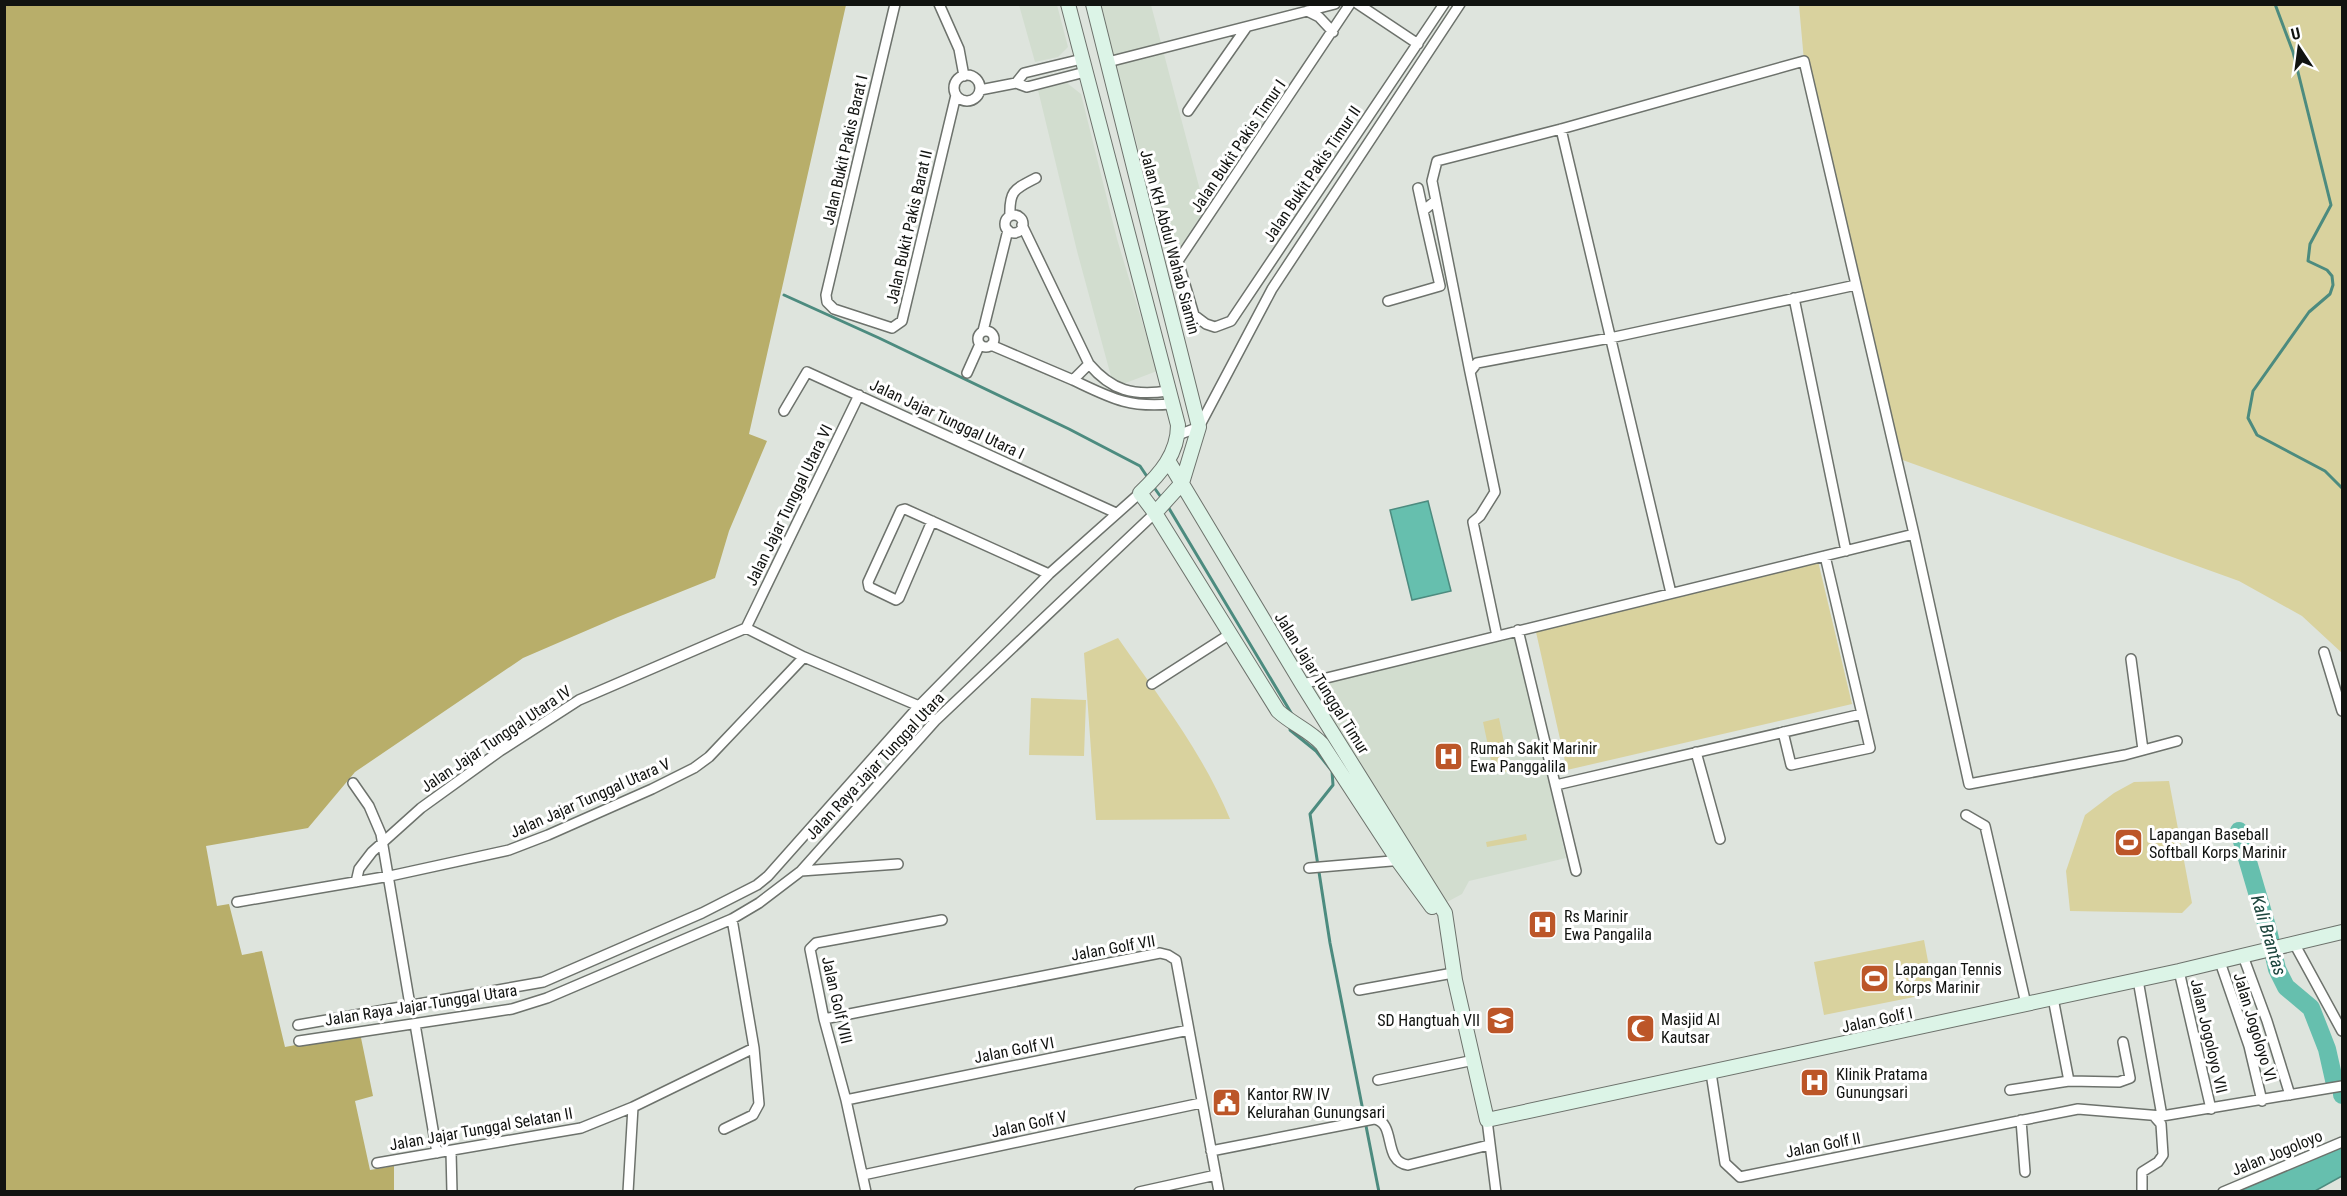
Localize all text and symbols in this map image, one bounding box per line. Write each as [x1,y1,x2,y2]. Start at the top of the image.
north arrow [2269,18,2329,78]
text: U [2289,24,2302,44]
street label: Jalan Bukit Pakis Barat I [819,73,871,227]
street label: Jalan Bukit Pakis Timur I [1186,76,1290,216]
street label: Jalan Bukit Pakis Timur II [1259,102,1365,246]
street label: Jalan Bukit Pakis Barat II [882,148,936,306]
street label: Jalan KH Abdul Wahab Siamin [1136,148,1204,336]
street label: Jalan Jajar Tunggal Utara I [867,375,1027,463]
street label: Jalan Jajar Tunggal Utara VI [742,421,836,589]
street label: Jalan Jajar Tunggal Timur [1271,609,1373,757]
street label: Jalan Jajar Tunggal Utara IV [417,682,575,796]
street label: Jalan Raya Jajar Tunggal Utara [802,688,948,844]
place label: Rumah Sakit Marinir Ewa Panggalila [1470,739,1597,776]
hospital icon: Rumah Sakit Marinir Ewa Panggalila [1433,741,1465,773]
street label: Jalan Jajar Tunggal Utara V [507,754,673,842]
place label: Lapangan Baseball Softball Korps Marinir [2149,825,2287,862]
sports icon: Lapangan Baseball Softball Korps Marinir [2112,827,2144,859]
water label: Kali Brantas [2247,892,2291,978]
place label: Rs Marinir Ewa Pangalila [1564,907,1652,944]
hospital icon: Rs Marinir Ewa Pangalila [1527,909,1559,941]
street label: Jalan Golf VII [1069,931,1157,965]
street label: Jalan Golf VIII [818,954,856,1046]
place label: Lapangan Tennis Korps Marinir [1895,960,2002,997]
sports icon: Lapangan Tennis Korps Marinir [1858,962,1890,994]
street label: Jalan Jogoloyo VI [2229,970,2281,1084]
street label: Jalan Jogoloyo VII [2187,977,2231,1095]
street label: Jalan Raya Jajar Tunggal Utara [323,980,519,1030]
street label: Jalan Golf I [1840,1003,1914,1037]
school or university icon: SD Hangtuah VII [1485,1004,1517,1036]
place label: Masjid Al Kautsar [1661,1010,1720,1047]
place label: SD Hangtuah VII [1377,1011,1480,1030]
mosque icon: Masjid Al Kautsar [1624,1012,1656,1044]
street label: Jalan Golf VI [972,1033,1056,1067]
place label: Klinik Pratama Gunungsari [1836,1065,1928,1102]
hospital icon: Klinik Pratama Gunungsari [1799,1067,1831,1099]
place label: Kantor RW IV Kelurahan Gunungsari [1247,1085,1385,1122]
public building icon: Kantor RW IV Kelurahan Gunungsari [1210,1087,1242,1119]
street label: Jalan Jajar Tunggal Selatan II [388,1104,574,1154]
street label: Jalan Golf V [989,1107,1069,1141]
street label: Jalan Jogoloyo [2229,1126,2325,1180]
street label: Jalan Golf II [1784,1128,1862,1162]

